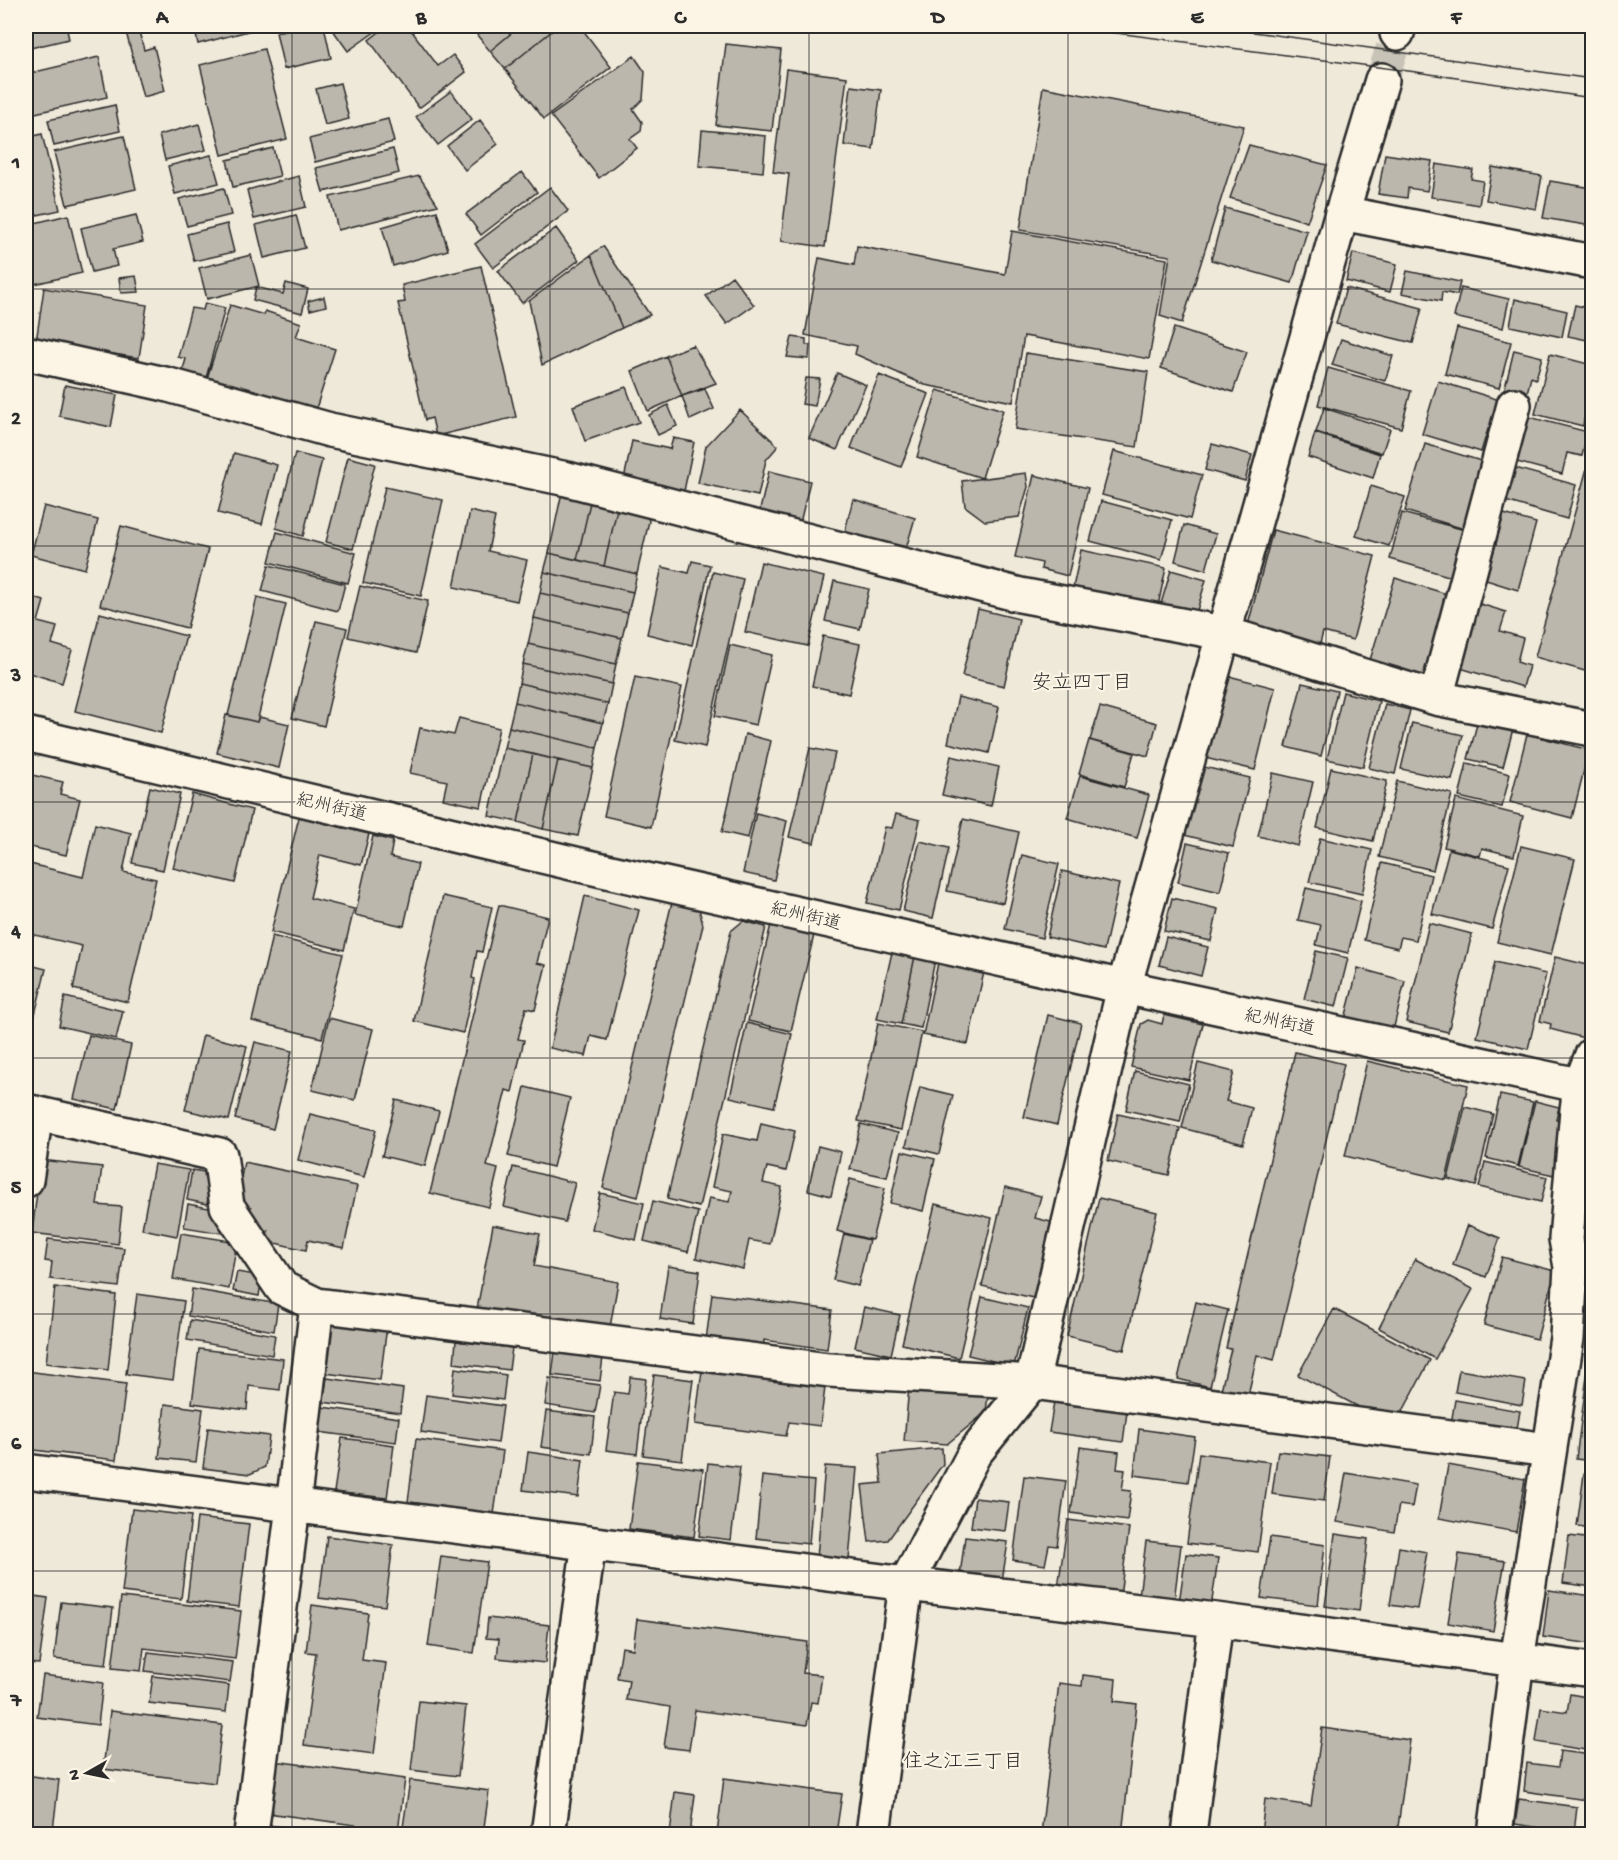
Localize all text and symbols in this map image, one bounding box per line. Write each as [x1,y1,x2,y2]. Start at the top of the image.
text: A [155,8,170,31]
text: B [415,8,427,31]
text: C [674,8,688,31]
text: D [929,8,945,31]
text: E [1191,8,1205,31]
text: F [1450,8,1463,31]
text: 1 [11,153,20,176]
text: 2 [11,409,21,432]
text: 3 [10,666,21,689]
district label: 安立四丁目 [1032,672,1132,696]
street label: 紀州街道 [294,789,369,827]
street label: 紀州街道 [768,898,843,936]
text: 4 [10,922,21,945]
street label: 紀州街道 [1242,1005,1317,1041]
text: 5 [11,1178,22,1201]
text: 6 [11,1434,22,1457]
text: 7 [10,1691,23,1714]
north arrow [57,1743,117,1803]
district label: 住之江三丁目 [903,1750,1023,1775]
text: N [65,1768,86,1781]

